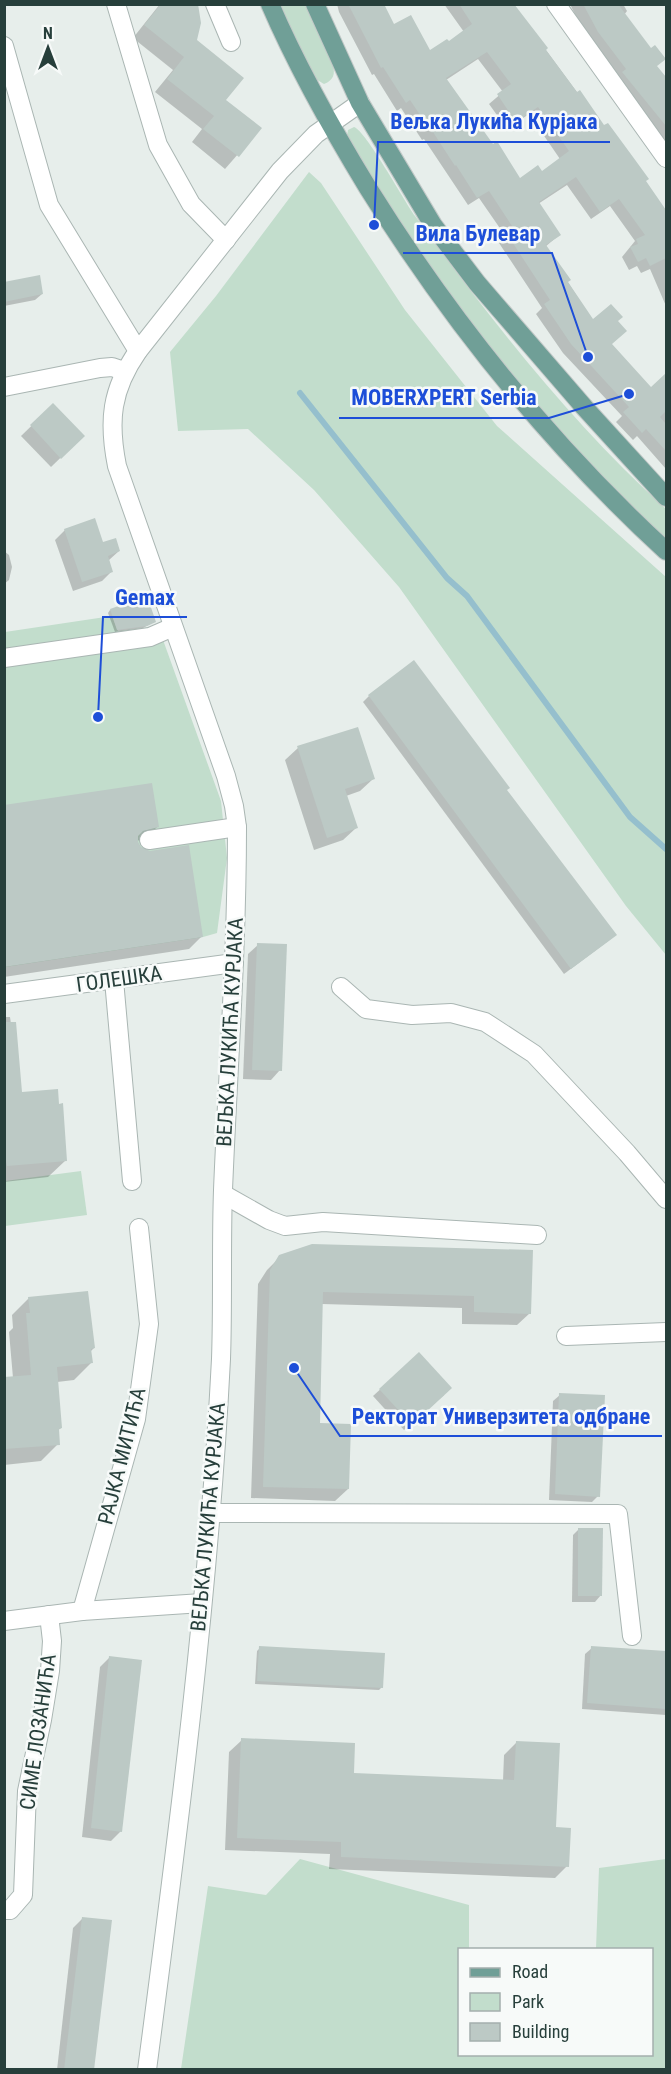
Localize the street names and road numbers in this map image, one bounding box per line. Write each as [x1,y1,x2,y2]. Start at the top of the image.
street label: ВЕЉКА ЛУКИЋА КУРЈАКА [212,917,248,1147]
street label: ГОЛЕШКА [75,961,163,997]
street label: РАЈКА МИТИЋА [93,1385,151,1527]
street label: ВЕЉКА ЛУКИЋА КУРЈАКА [186,1402,230,1632]
street label: СИМЕ ЛОЗАНИЋА [15,1652,61,1812]

